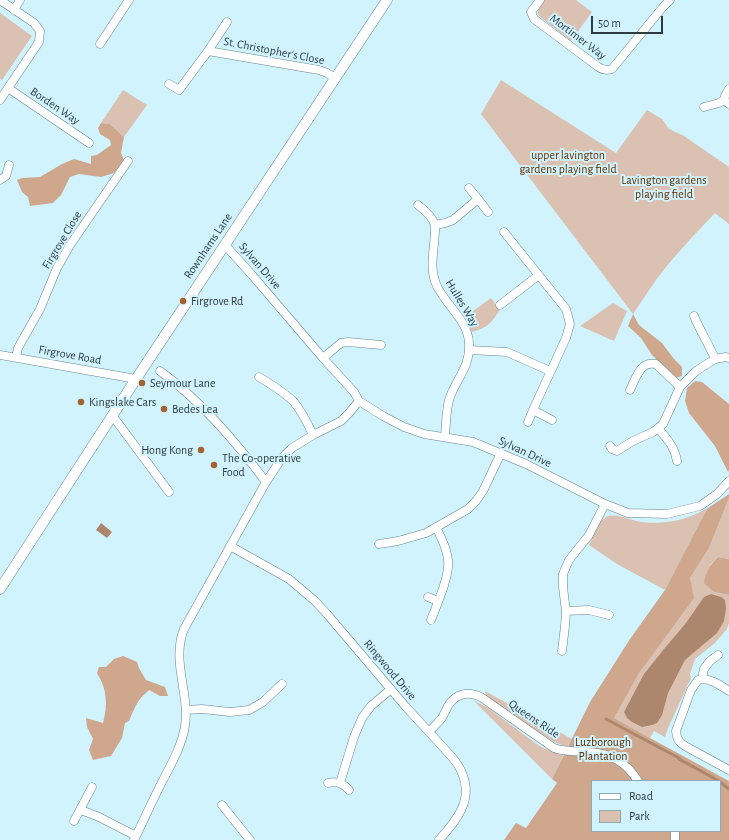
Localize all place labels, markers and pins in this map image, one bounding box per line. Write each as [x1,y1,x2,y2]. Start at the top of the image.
place label: Firgrove Rd [191,294,243,308]
marker: Firgrove Rd [178,296,188,306]
place label: Seymour Lane [150,376,216,390]
marker: Seymour Lane [137,378,147,388]
place label: Kingslake Cars [89,395,156,409]
marker: Kingslake Cars [76,397,86,407]
place label: Bedes Lea [172,402,218,416]
marker: Bedes Lea [159,404,169,414]
place label: Hong Kong [141,443,193,457]
marker: Hong Kong [196,445,206,455]
place label: The Co-operative Food [222,451,301,479]
marker: The Co-operative Food [209,460,219,470]

